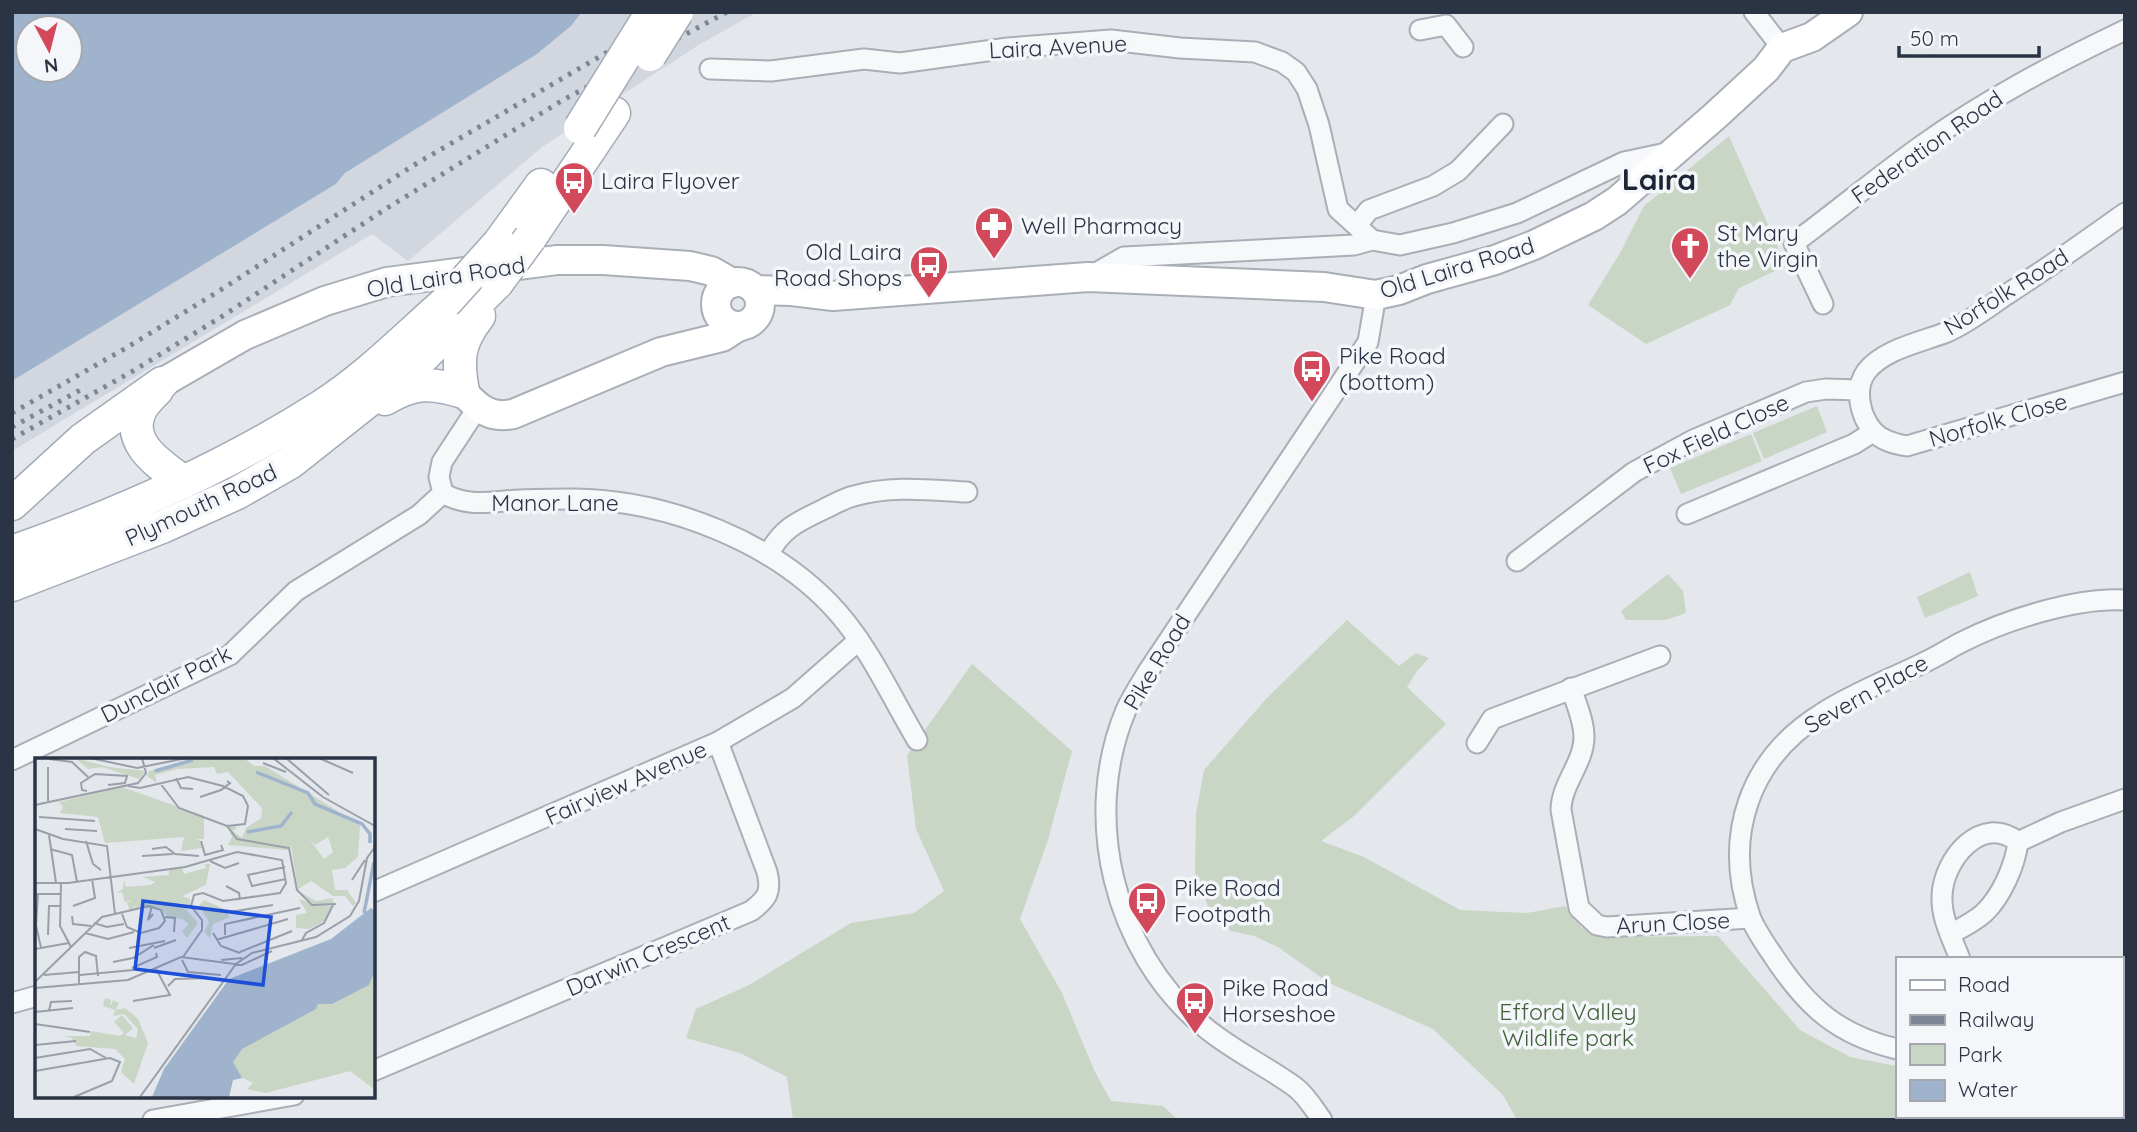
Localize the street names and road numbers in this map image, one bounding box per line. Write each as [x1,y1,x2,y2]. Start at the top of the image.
street label: Laira Avenue [988,28,1128,65]
street label: Federation Road [1845,84,2008,210]
street label: Old Laira Road [1376,230,1538,305]
street label: Norfolk Road [1938,242,2074,341]
street label: Old Laira Road [365,250,527,303]
street label: Norfolk Close [1925,386,2070,453]
street label: Fox Field Close [1638,387,1793,480]
street label: Plymouth Road [120,457,281,552]
street label: Manor Lane [491,488,619,517]
street label: Pike Road [1117,609,1196,715]
street label: Dunclair Park [96,638,236,729]
street label: Severn Place [1799,648,1933,739]
street label: Fairview Avenue [541,734,711,831]
street label: Arun Close [1615,905,1731,940]
street label: Darwin Crescent [561,907,734,1002]

